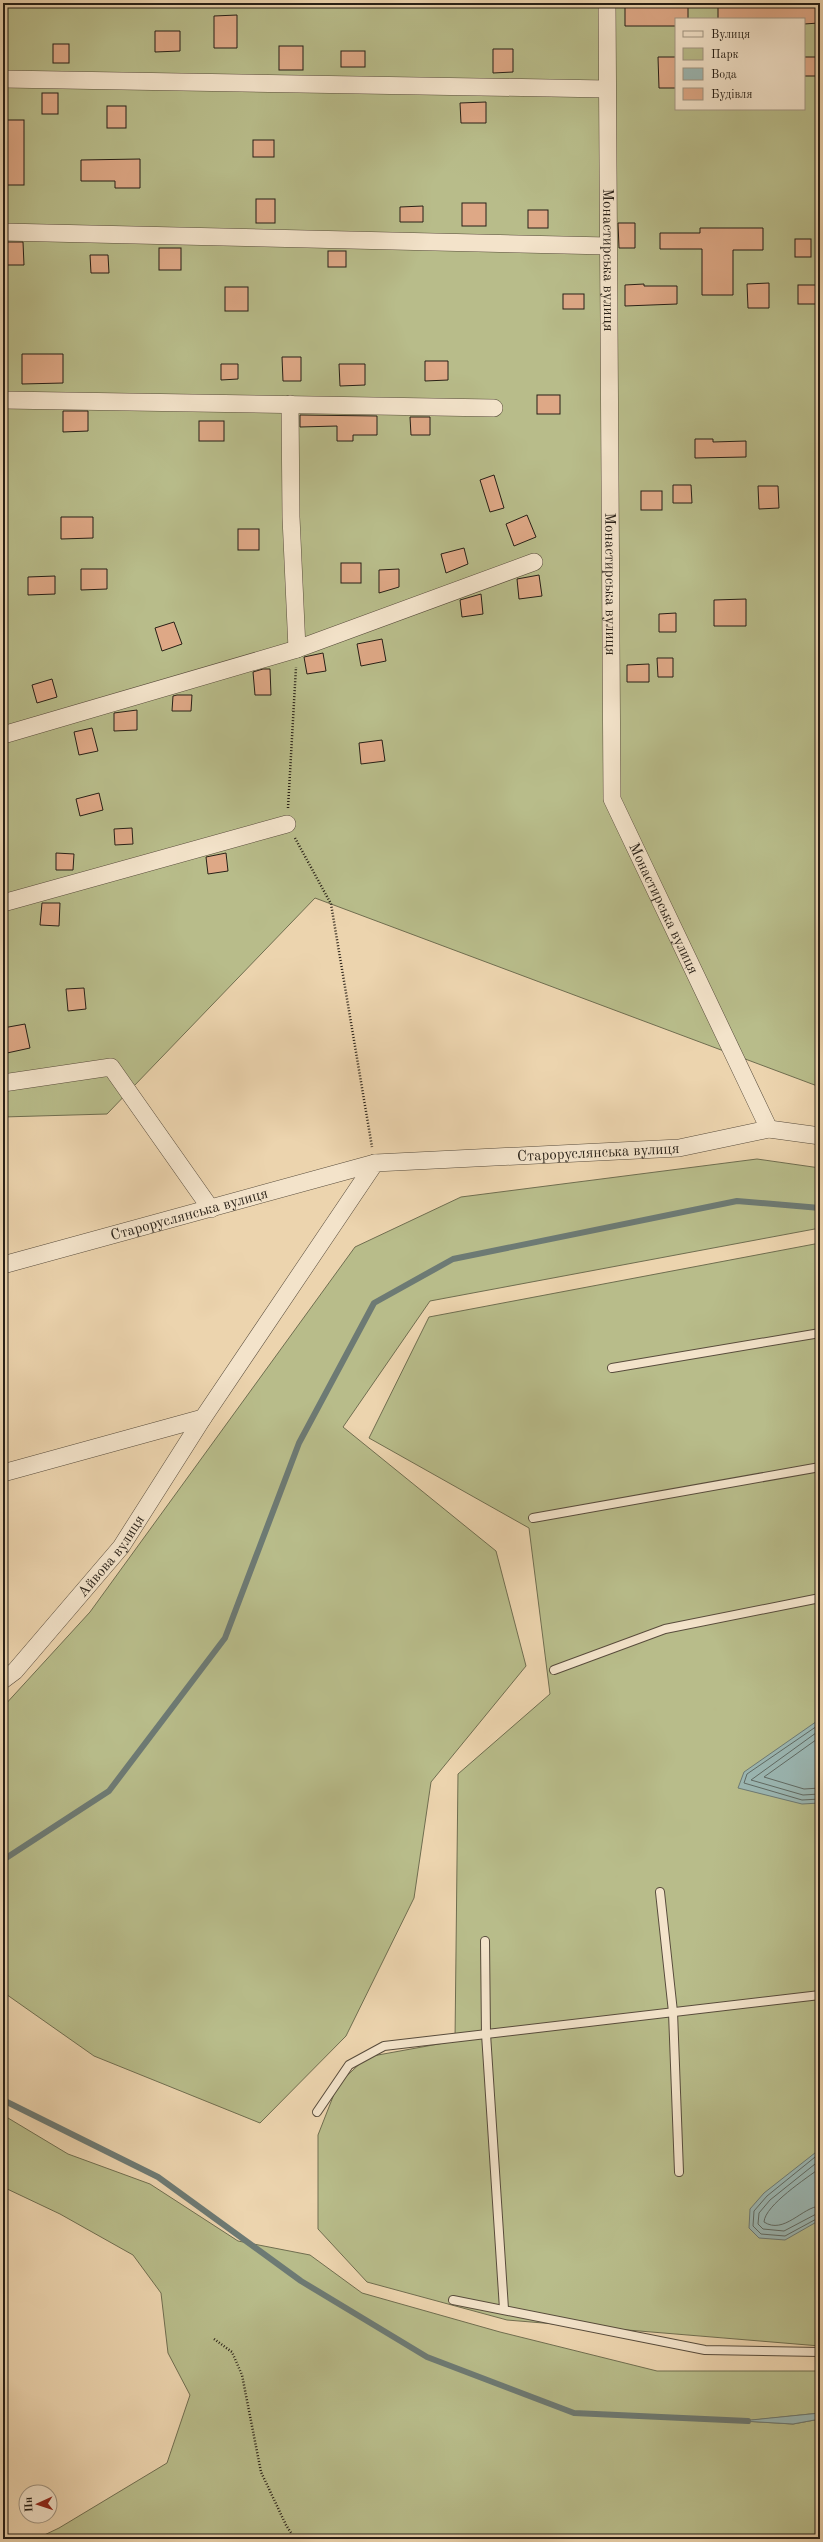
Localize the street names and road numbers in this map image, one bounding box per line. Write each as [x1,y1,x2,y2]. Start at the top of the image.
street label: Монастирська вулиця [599,188,615,332]
street label: Монастирська вулиця [601,512,617,656]
street label: Монастирська вулиця [625,841,700,977]
street label: Староруслянська вулиця [517,1142,680,1165]
street label: Староруслянська вулиця [109,1187,270,1244]
street label: Айвова вулиця [76,1513,148,1600]

